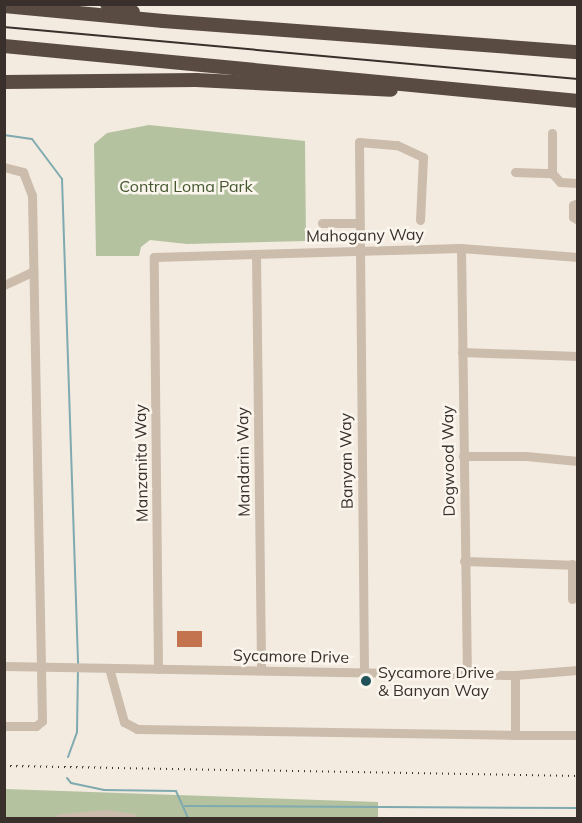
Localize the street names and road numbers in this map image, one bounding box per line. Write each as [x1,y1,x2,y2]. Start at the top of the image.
street label: Mahogany Way [306,224,424,246]
street label: Manzanita Way [130,404,152,522]
street label: Dogwood Way [437,405,459,517]
street label: Mandarin Way [232,407,254,517]
street label: Banyan Way [336,413,356,509]
street label: Sycamore Drive [233,645,349,667]

